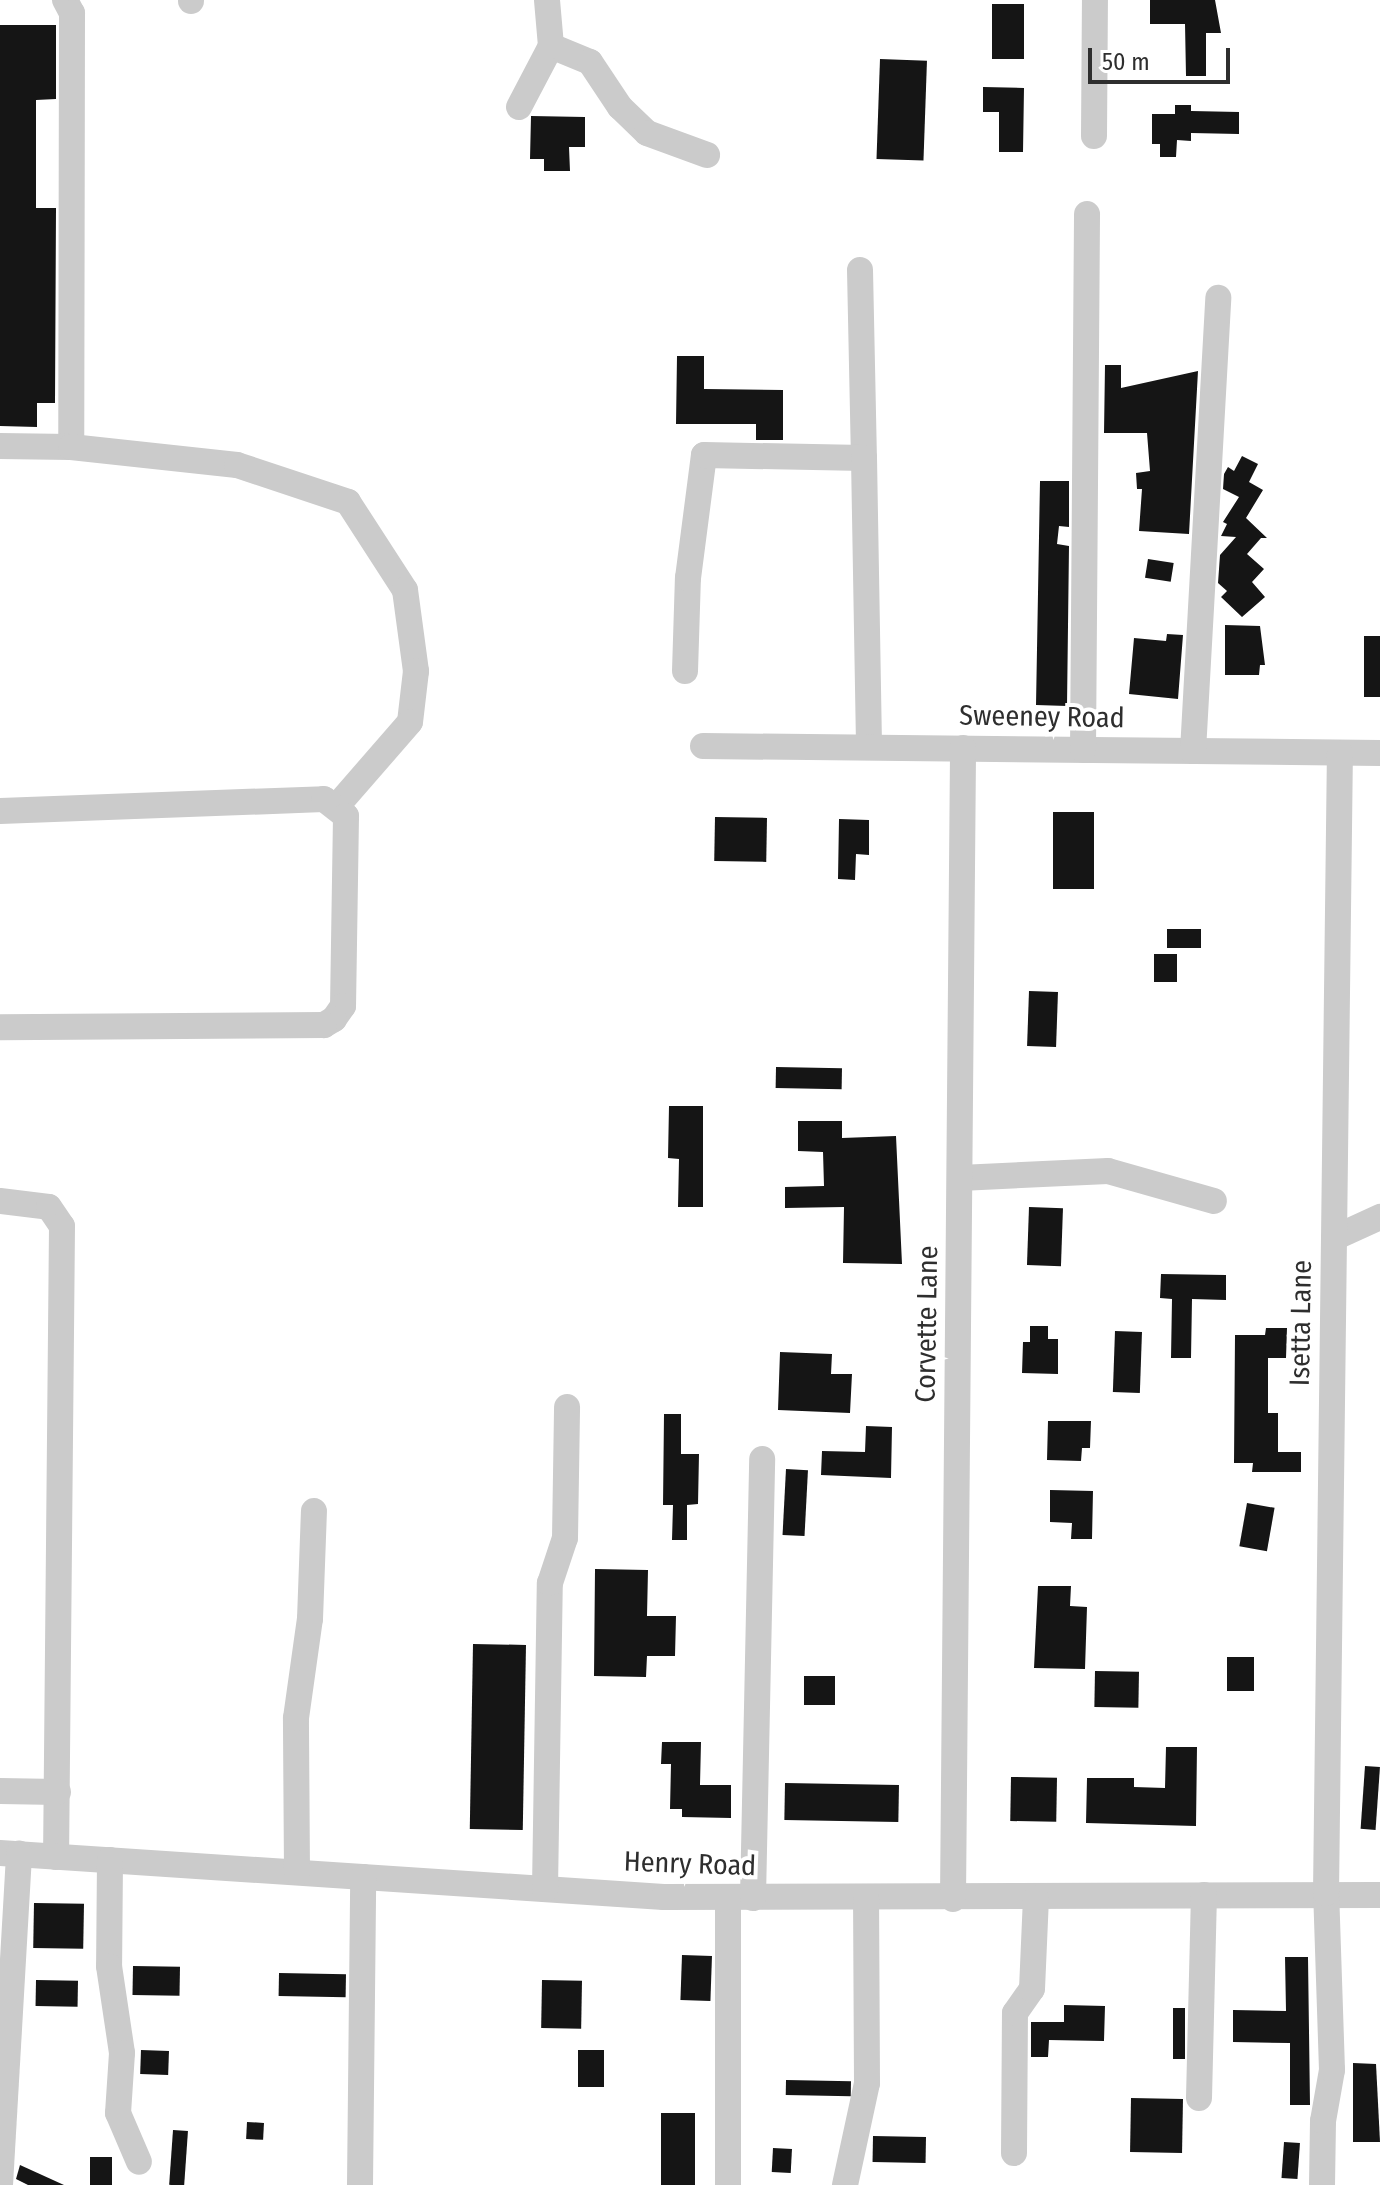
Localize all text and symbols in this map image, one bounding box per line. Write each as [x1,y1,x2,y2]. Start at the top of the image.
scale bar [1092,32,1234,82]
text: 50 m [1102,48,1150,76]
street label: Sweeney Road [959,699,1125,735]
street label: Corvette Lane [909,1245,945,1403]
street label: Isetta Lane [1283,1260,1319,1386]
street label: Henry Road [623,1845,757,1883]

